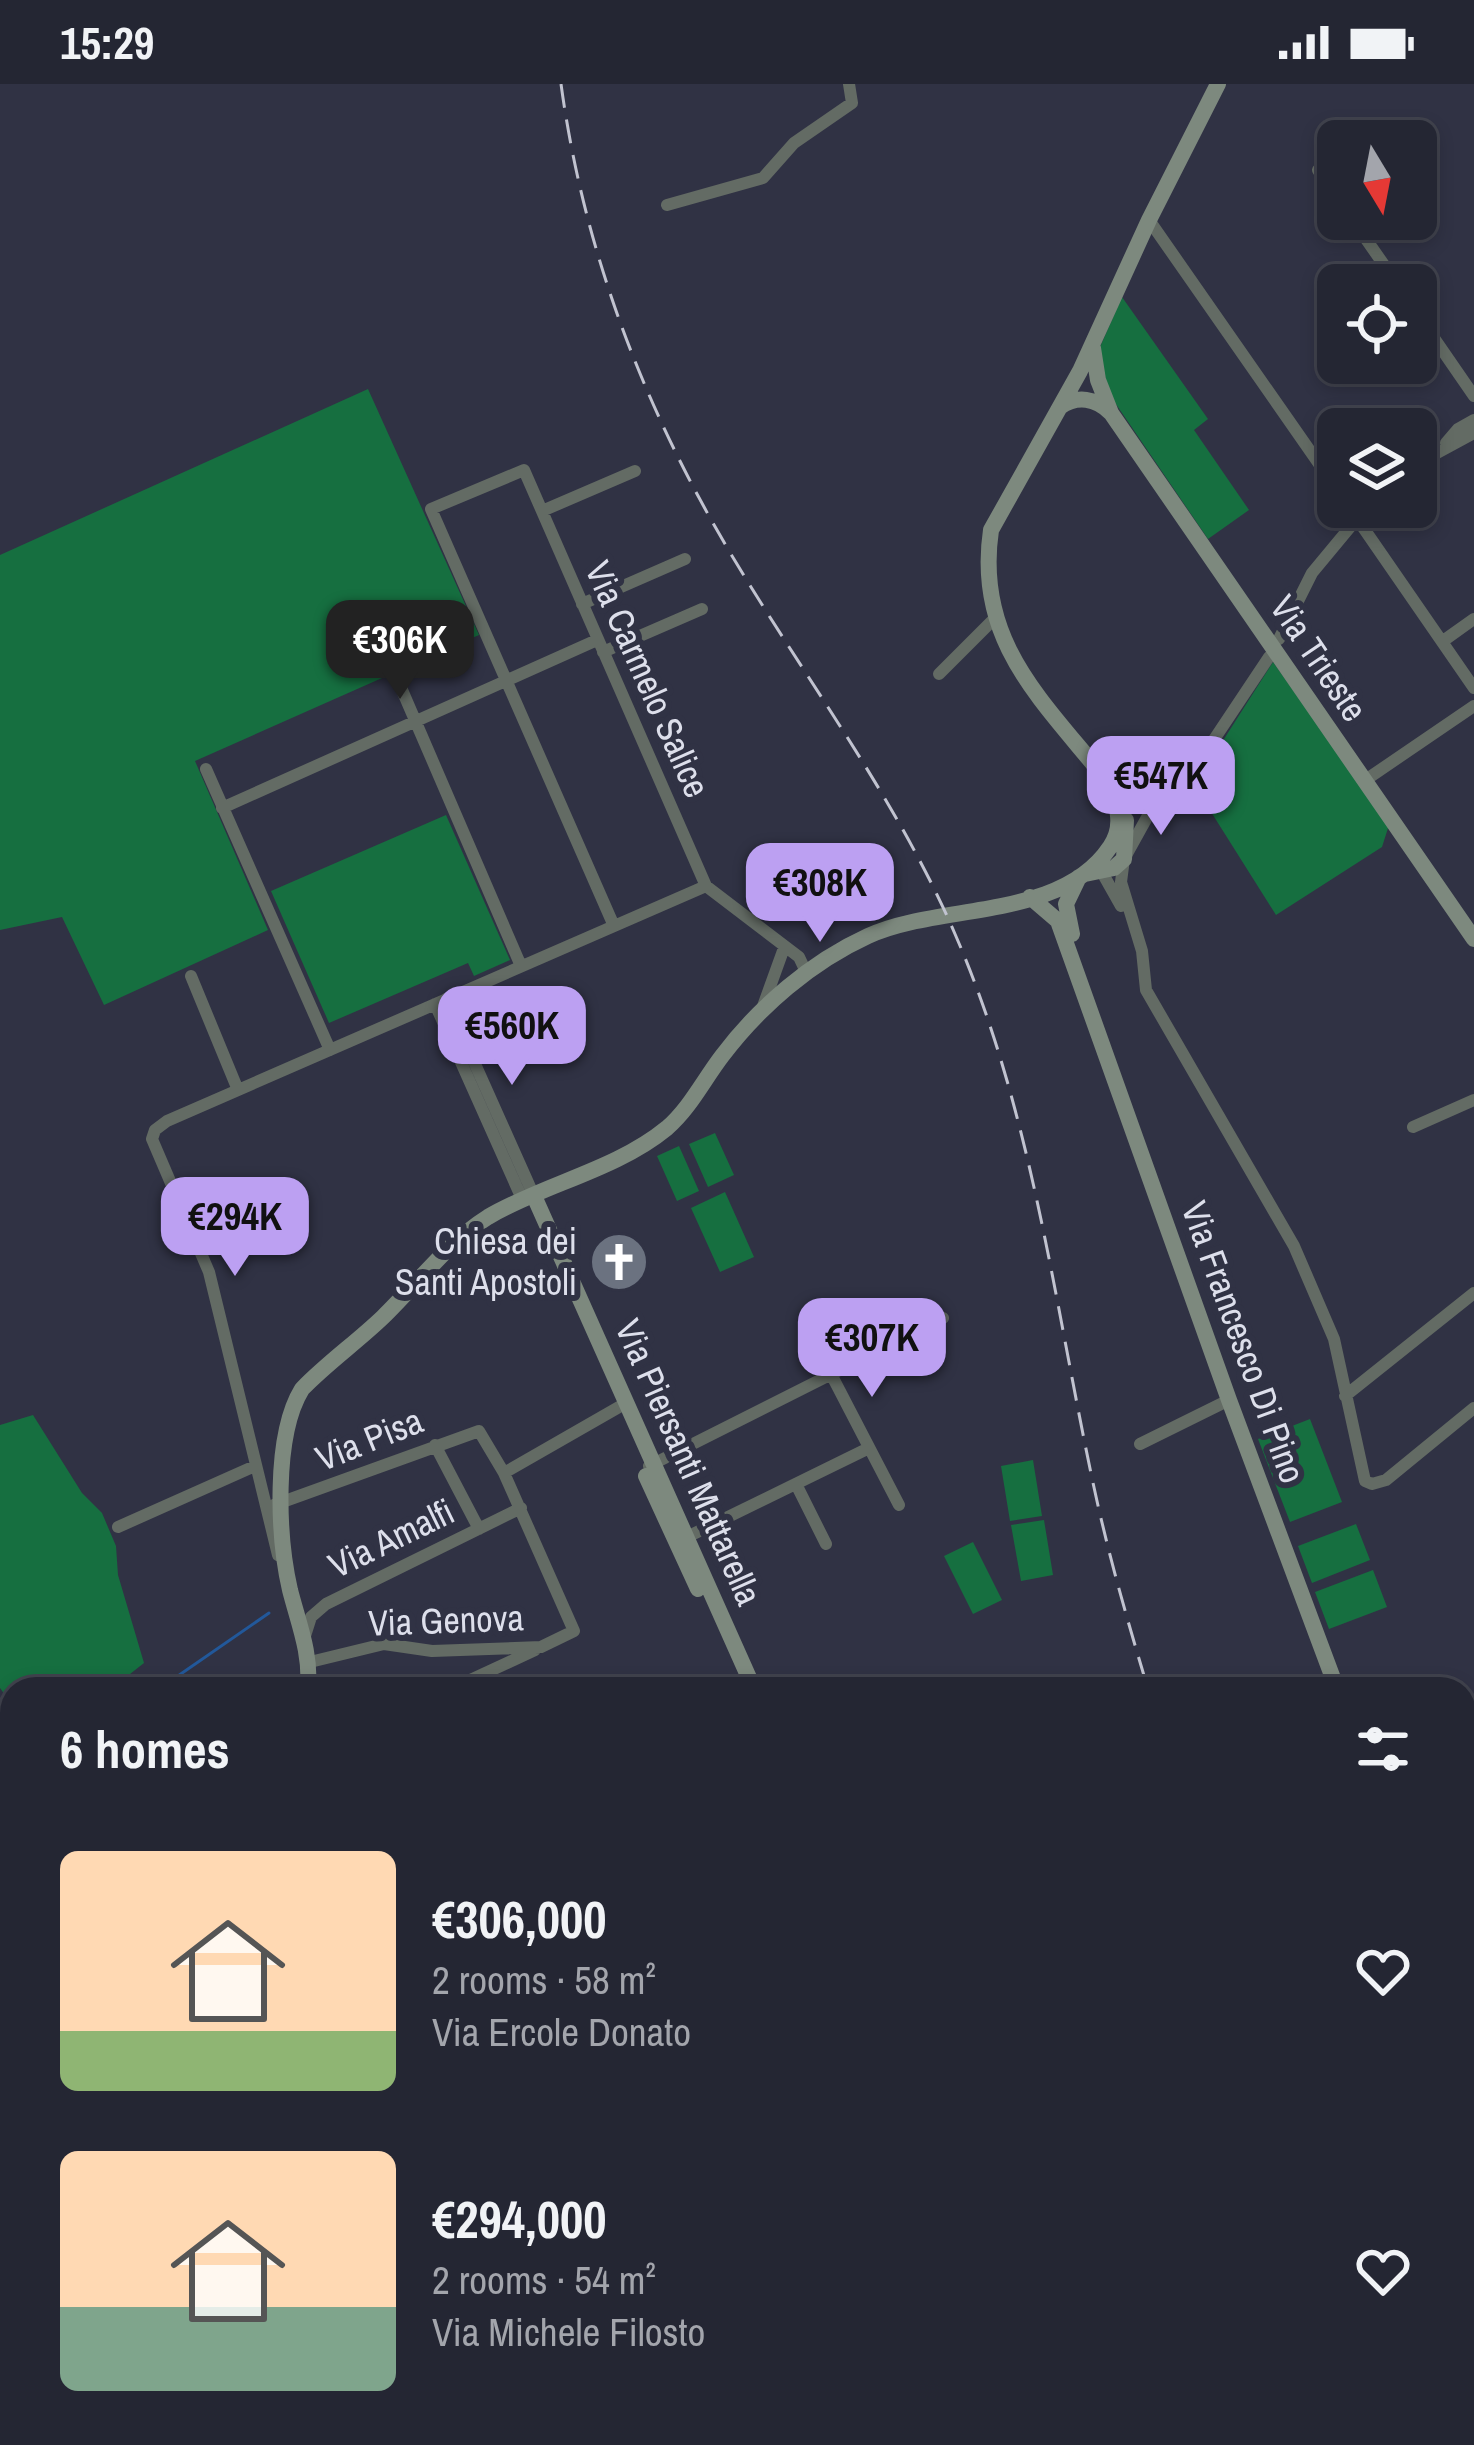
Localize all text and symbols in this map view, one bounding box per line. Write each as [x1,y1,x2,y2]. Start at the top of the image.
text: 15:29 [60,12,154,73]
north arrow [1317,120,1437,240]
map controls [1317,120,1437,528]
button: locate [1317,264,1437,384]
button: layers [1317,408,1437,528]
street label: Via Carmelo Salice [574,553,722,805]
street label: Via Trieste [1259,586,1379,730]
pin: €306K [316,600,484,702]
text: €306K [353,613,447,665]
pin: €547K [1077,736,1245,838]
text: €547K [1114,749,1208,801]
pin: €308K [736,843,904,945]
text: €308K [773,856,867,908]
pin: €560K [428,986,596,1088]
text: €560K [465,999,559,1051]
pin: €294K [151,1177,319,1279]
text: €294K [188,1190,282,1242]
street label: Via Francesco Di Pino [1171,1194,1317,1490]
place label: Chiesa dei Santi Apostoli [395,1217,577,1306]
church icon: Chiesa dei Santi Apostoli [588,1231,650,1293]
pin: €307K [788,1298,956,1400]
text: €307K [825,1311,919,1363]
street label: Via Piersanti Mattarella [604,1312,774,1612]
street label: Via Pisa [309,1396,429,1482]
street label: Via Amalfi [320,1487,462,1589]
street label: Via Genova [367,1593,525,1647]
text: 6 homes [60,1715,230,1784]
icon: filters [1350,1716,1416,1782]
text: €306,000 [432,1885,606,1954]
icon: home [156,1899,300,2043]
icon: heart [1350,1938,1416,2004]
text: 2 rooms · 58 m² [432,1954,656,2006]
text: Via Ercole Donato [432,2006,691,2058]
text: €294,000 [432,2185,606,2254]
icon: home [156,2199,300,2343]
icon: heart [1350,2238,1416,2304]
text: 2 rooms · 54 m² [432,2254,656,2306]
text: Via Michele Filosto [432,2306,705,2358]

